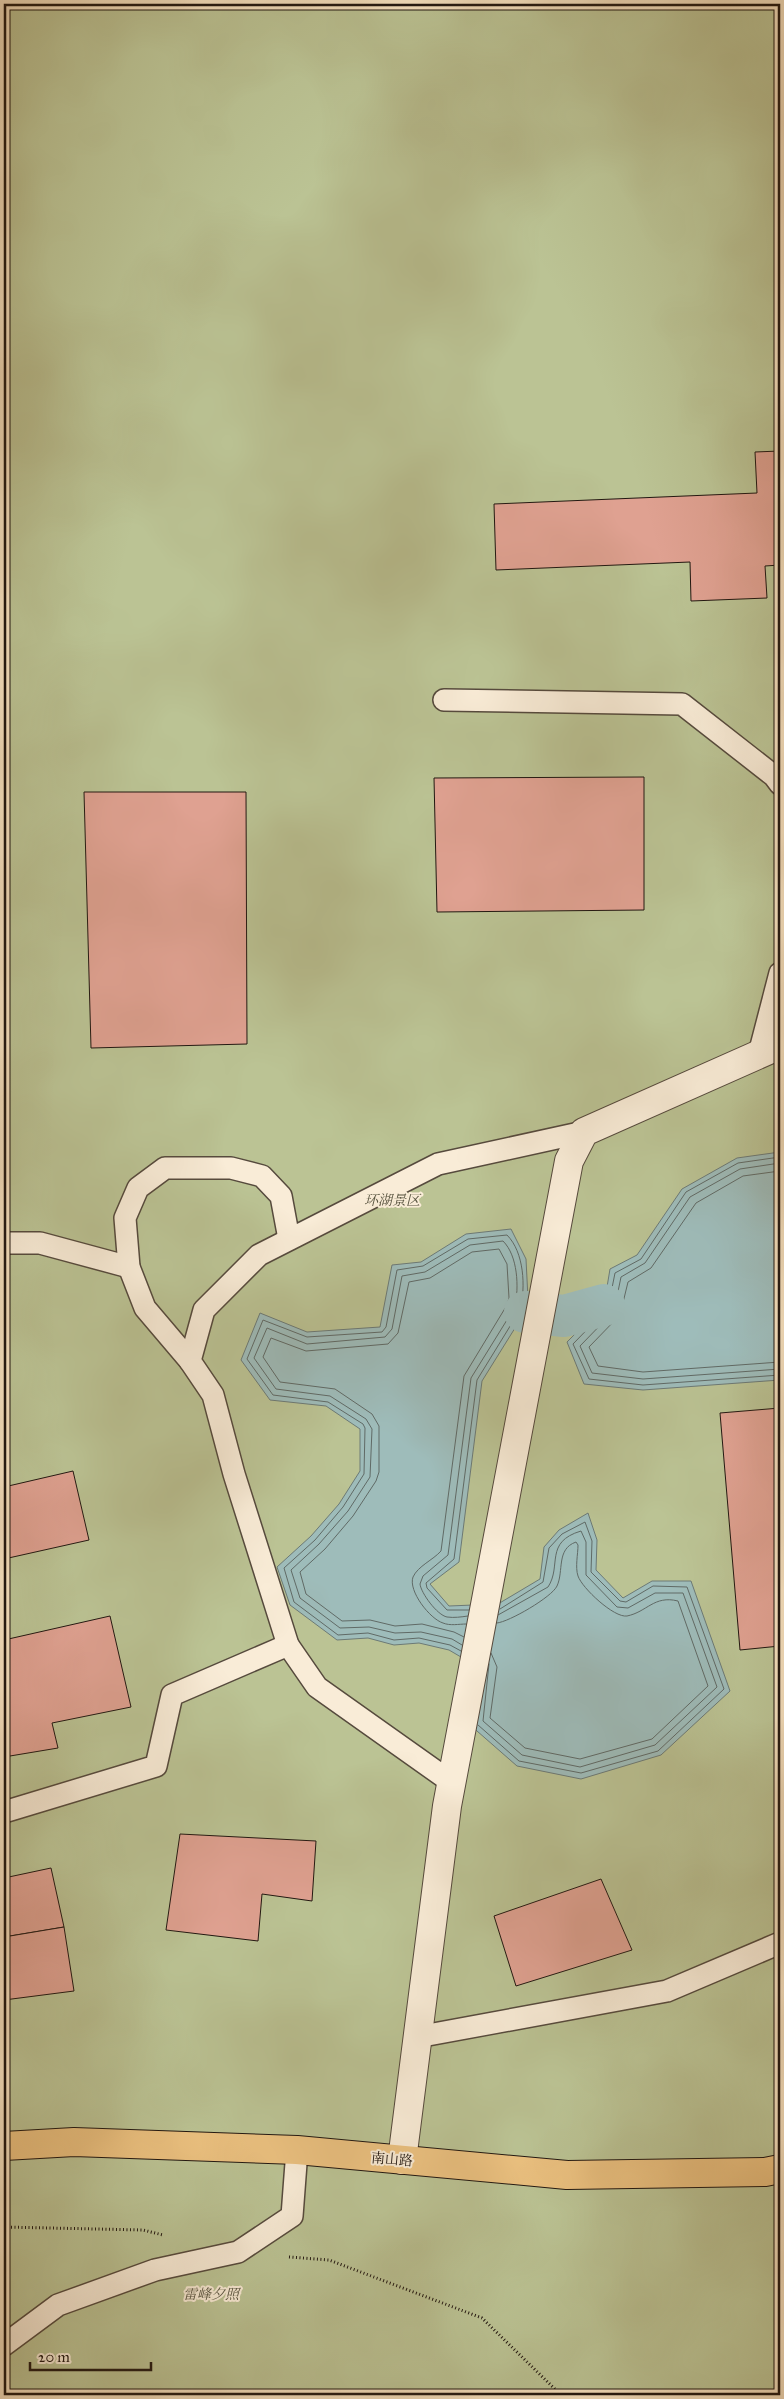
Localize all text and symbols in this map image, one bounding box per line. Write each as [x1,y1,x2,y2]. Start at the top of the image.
park label: 环湖景区 [364,1192,422,1209]
street label: 南山路 [370,2149,414,2170]
park label: 雷峰夕照 [183,2286,241,2303]
scale bar [30,2339,151,2371]
text: 20 m [38,2348,70,2366]

